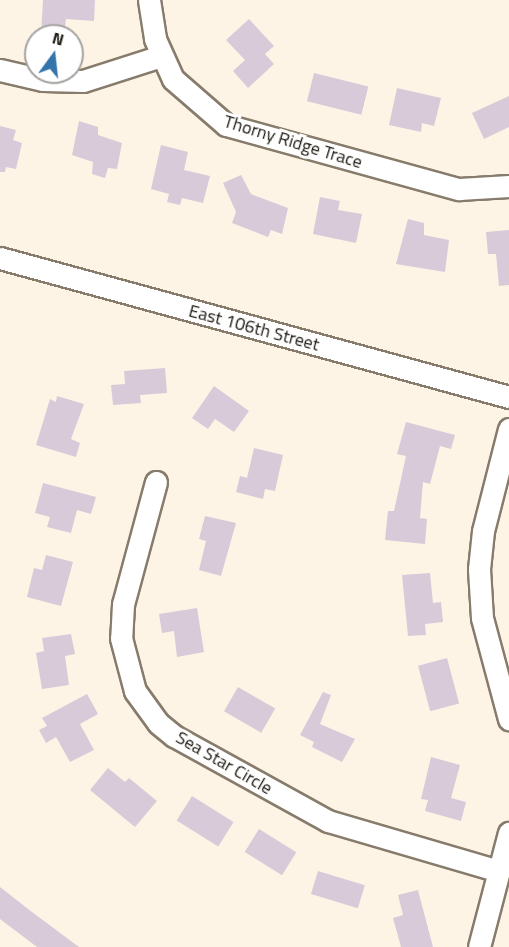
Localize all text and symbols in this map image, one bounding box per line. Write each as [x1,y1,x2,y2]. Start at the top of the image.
north arrow [24,24,84,84]
text: N [50,26,67,52]
street label: Thorny Ridge Trace [221,111,365,173]
street label: East 106th Street [186,300,322,356]
street label: Sea Star Circle [172,727,276,799]

